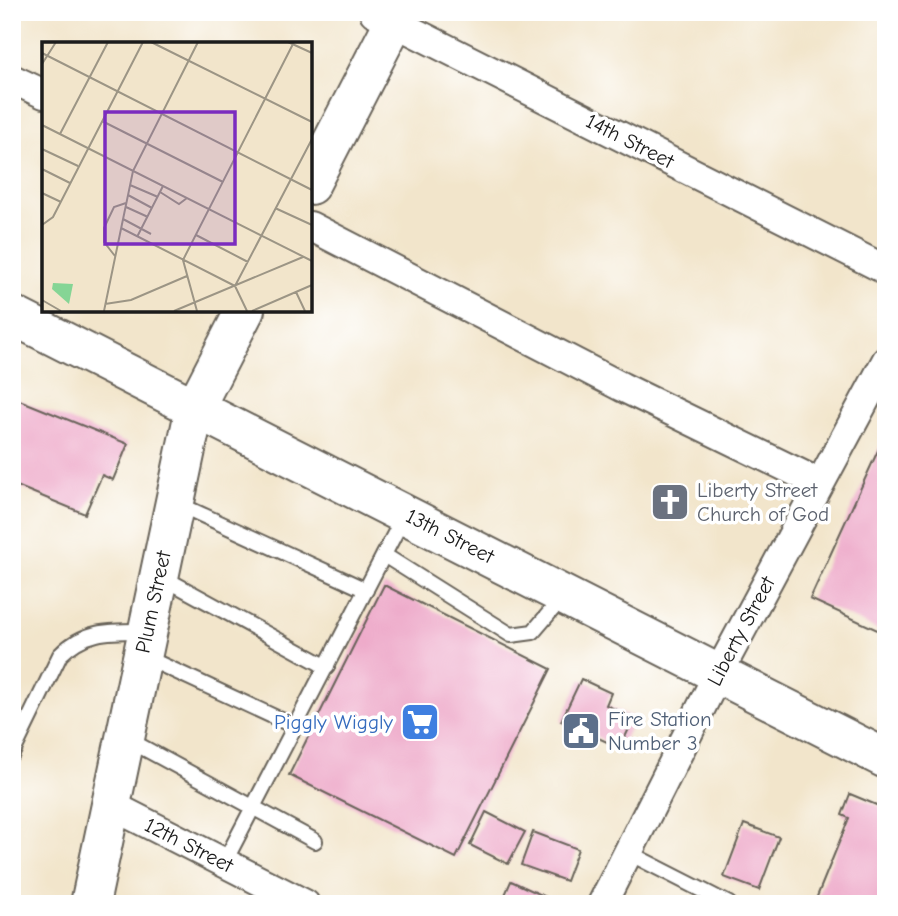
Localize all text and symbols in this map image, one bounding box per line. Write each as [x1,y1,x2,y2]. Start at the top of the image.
inset map [42,42,312,312]
street label: 14th Street [582,109,679,174]
place label: Liberty Street Church of God [697,478,829,526]
church icon: Liberty Street Church of God [649,481,691,523]
street label: 13th Street [402,504,499,569]
street label: Plum Street [130,548,176,655]
street label: Liberty Street [702,571,780,690]
supermarket icon: Piggly Wiggly [399,701,441,743]
place label: Fire Station Number 3 [608,707,712,755]
place label: Piggly Wiggly [274,710,394,734]
public building icon: Fire Station Number 3 [560,710,602,752]
street label: 12th Street [141,812,238,878]

